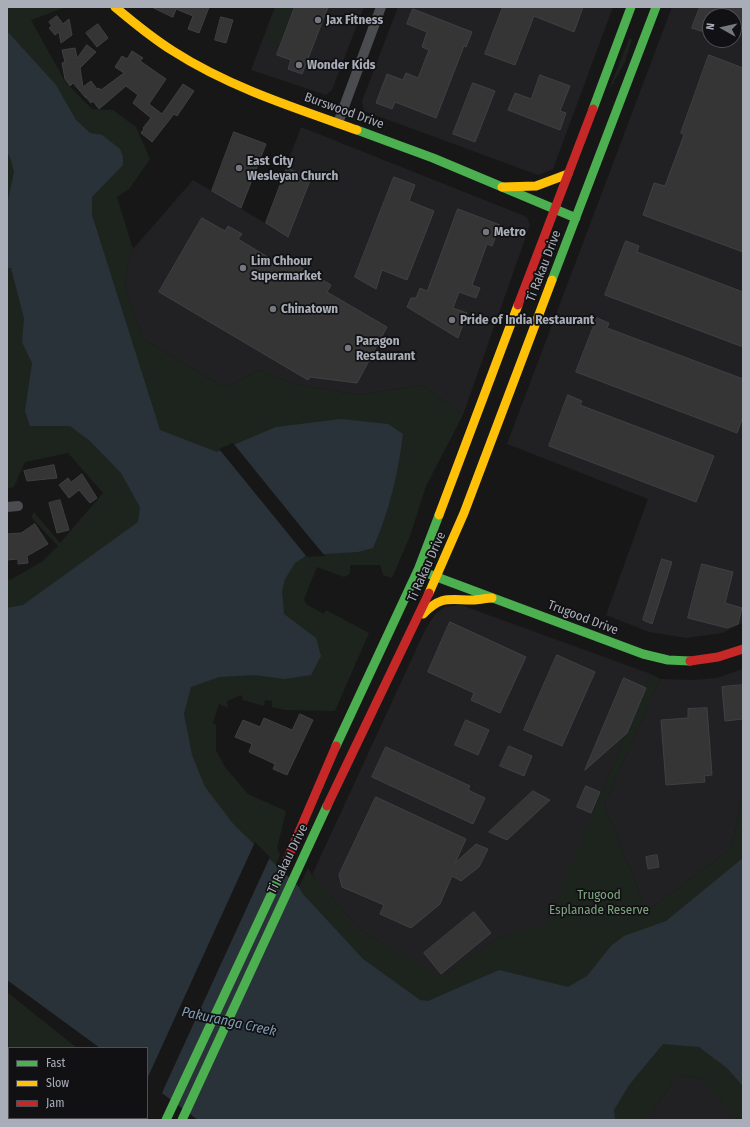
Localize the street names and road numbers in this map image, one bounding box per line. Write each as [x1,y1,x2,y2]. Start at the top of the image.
street label: Burswood Drive [302,89,386,133]
street label: Ti Rakau Drive [523,228,565,304]
street label: Ti Rakau Drive [405,529,449,605]
street label: Trugood Drive [546,597,620,639]
street label: Ti Rakau Drive [264,822,312,896]

